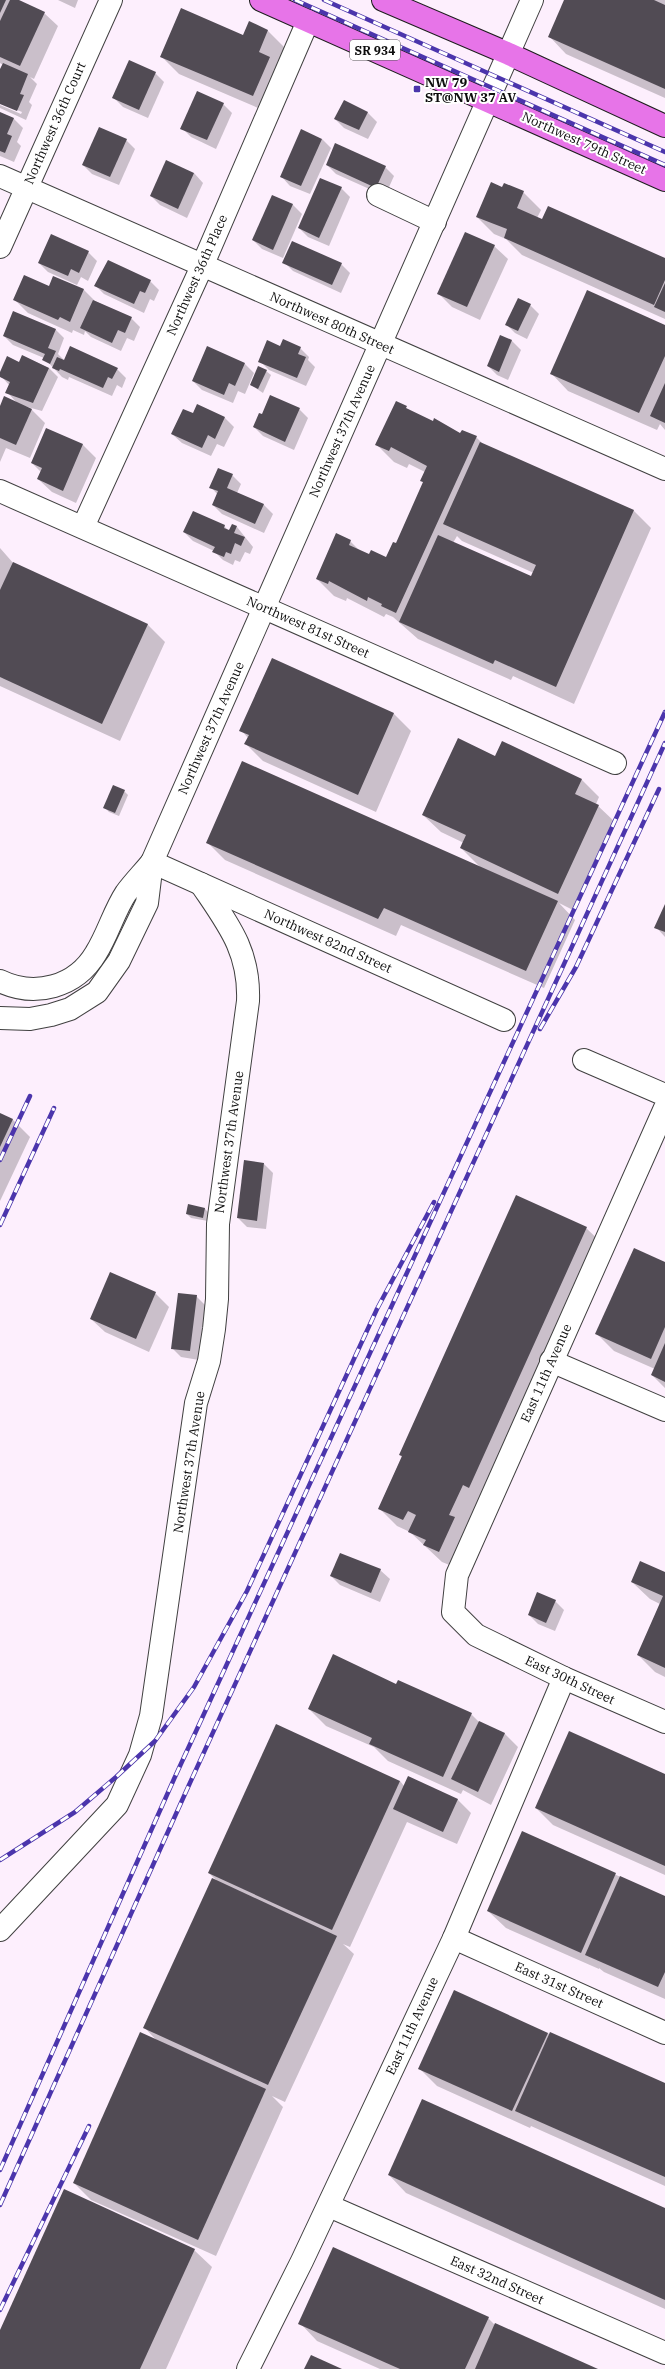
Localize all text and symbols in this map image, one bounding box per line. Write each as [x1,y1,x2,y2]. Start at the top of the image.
road number: SR 934 [350,40,400,60]
street label: Northwest 36th Court [20,59,90,187]
place label: NW 79 ST@NW 37 AV [425,74,516,106]
marker: NW 79 ST@NW 37 AV [412,84,422,94]
street label: Northwest 79th Street [519,108,649,178]
street label: Northwest 36th Place [163,212,231,338]
street label: Northwest 80th Street [267,288,397,358]
street label: Northwest 37th Avenue [305,362,379,500]
street label: Northwest 81st Street [244,592,372,662]
street label: Northwest 37th Avenue [174,659,248,797]
street label: Northwest 82nd Street [261,905,395,977]
street label: Northwest 37th Avenue [211,1070,247,1214]
street label: East 11th Avenue [517,1321,575,1425]
street label: Northwest 37th Avenue [169,1390,209,1534]
street label: East 30th Street [522,1652,618,1708]
street label: East 31st Street [512,1958,606,2012]
street label: East 11th Avenue [382,1974,442,2078]
street label: East 32nd Street [448,2252,547,2308]

